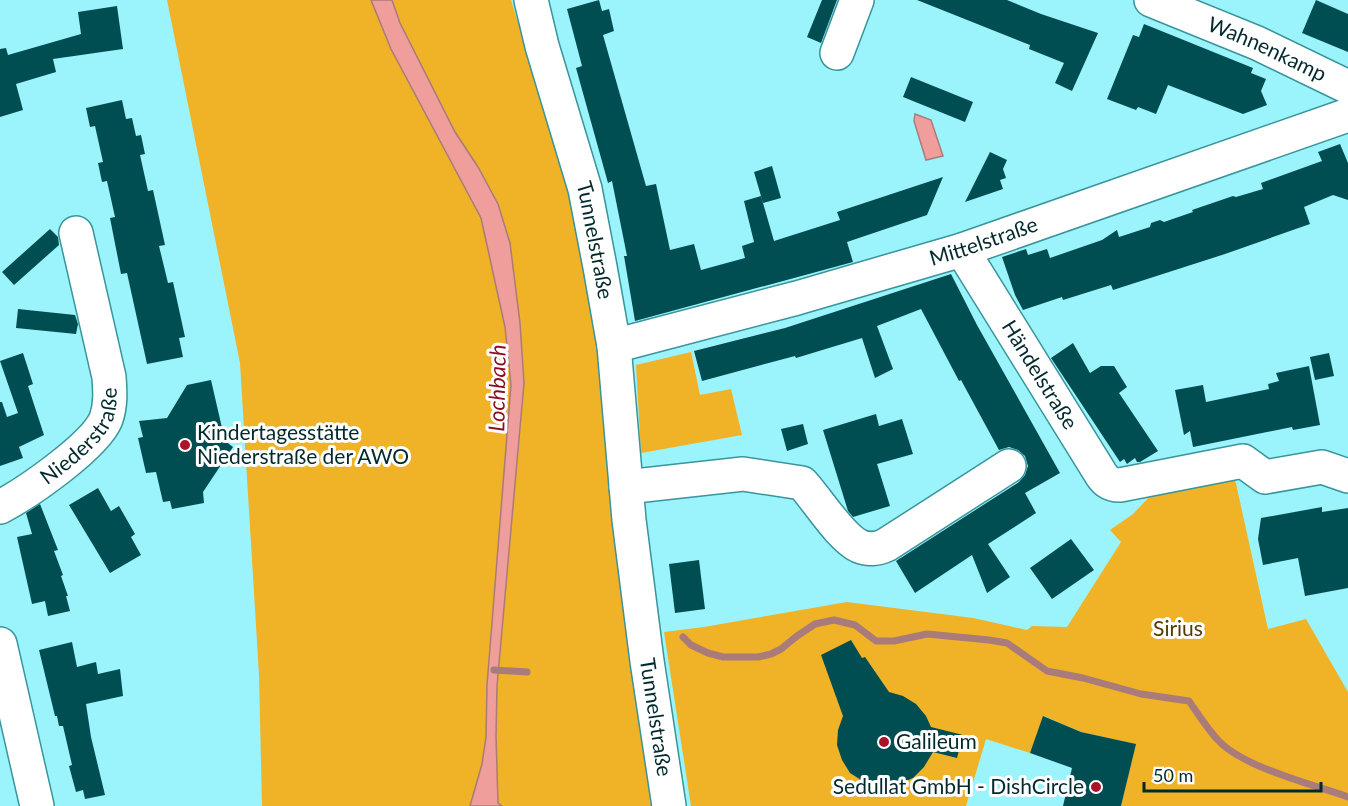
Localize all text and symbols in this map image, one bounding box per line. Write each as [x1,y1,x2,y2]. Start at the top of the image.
street label: Wahnenkamp [1205,10,1331,86]
street label: Tunnelstraße [572,178,619,301]
street label: Mittelstraße [926,211,1040,270]
street label: Händelstraße [998,315,1084,433]
water label: Lochbach [482,344,511,432]
street label: Niederstraße [35,387,121,489]
place label: Kindertagesstätte Niederstraße der AWO [197,419,409,468]
marker: Kindertagesstätte Niederstraße der AWO [178,438,192,452]
park label: Sirius [1153,615,1203,640]
street label: Tunnelstraße [636,656,678,778]
place label: Galileum [896,728,977,753]
marker: Galileum [877,735,891,749]
scale bar [1144,755,1321,793]
text: 50 m [1153,764,1193,786]
place label: Sedullat GmbH - DishCircle [833,773,1084,798]
marker: Sedullat GmbH - DishCircle [1089,780,1103,794]

